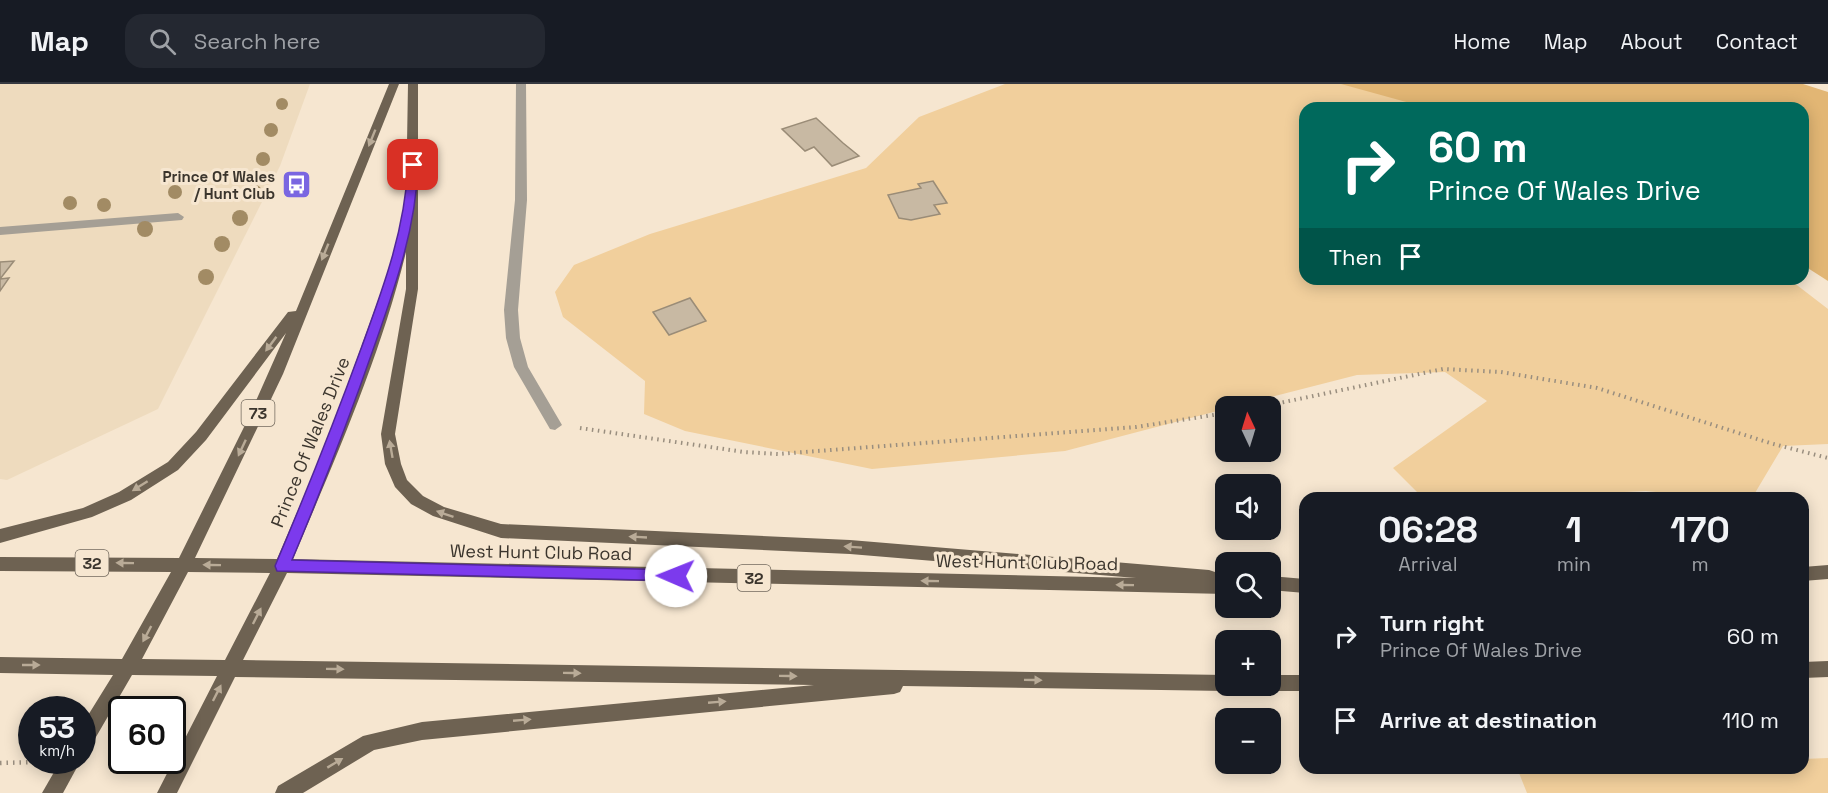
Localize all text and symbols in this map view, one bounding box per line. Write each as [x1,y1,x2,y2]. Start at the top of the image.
search box [125,14,545,68]
text: Map [30,23,89,59]
icon: search [146,25,179,58]
text: Search here [194,27,321,55]
text: Home [1453,28,1511,55]
text: Map [1544,28,1588,55]
text: About [1621,28,1683,55]
text: Contact [1716,28,1798,55]
text: 60 m [1428,121,1528,174]
icon: right [1329,126,1407,204]
one-way arrow [367,129,376,147]
pin [387,139,438,190]
icon: arrive [396,148,429,181]
place label: Prince Of Wales / Hunt Club [163,167,275,203]
bus stop icon: Prince Of Wales / Hunt Club [280,169,312,201]
text: Prince Of Wales Drive [1428,173,1701,208]
icon: arrive [1394,240,1427,273]
one-way arrow [320,243,330,261]
text: Then [1329,243,1382,271]
one-way arrow [265,337,277,352]
street label: Prince Of Wales Drive [265,353,355,531]
north arrow [1215,396,1281,462]
map controls [1215,396,1281,774]
road number: 73 [242,400,274,426]
one-way arrow [237,439,246,456]
one-way arrow [386,439,395,458]
button: sound [1215,474,1281,540]
one-way arrow [132,481,148,492]
text: 06:28 [1378,507,1478,553]
text: 1 [1566,507,1582,553]
text: 170 [1670,507,1730,553]
one-way arrow [436,508,454,518]
one-way arrow [628,532,647,541]
street label: West Hunt Club Road [450,539,632,565]
one-way arrow [844,542,863,552]
position arrow [644,544,708,608]
street label: West Hunt Club Road [936,549,1118,575]
road number: 32 [76,550,109,576]
text: Arrival [1398,551,1458,577]
text: min [1557,551,1591,577]
text: m [1691,551,1709,577]
button: search [1215,552,1281,618]
one-way arrow [116,559,135,568]
one-way arrow [202,560,221,570]
road number: 32 [738,565,771,591]
one-way arrow [921,576,940,586]
one-way arrow [1116,580,1135,590]
one-way arrow [252,608,261,625]
text: Turn right [1380,609,1485,637]
icon: right [1329,620,1362,653]
text: 60 m [1727,622,1779,650]
one-way arrow [142,626,152,643]
button: + [1215,630,1281,696]
text: Prince Of Wales Drive [1380,637,1582,663]
one-way arrow [21,660,40,670]
one-way arrow [326,664,345,674]
one-way arrow [563,668,582,678]
one-way arrow [779,671,798,681]
one-way arrow [1024,675,1043,685]
one-way arrow [213,685,222,702]
speed limit sign: 60 [108,696,186,774]
one-way arrow [707,697,726,707]
icon: arrive [1329,704,1362,737]
text: Arrive at destination [1380,706,1597,734]
text: 110 m [1722,706,1779,734]
text: 53 [39,708,75,747]
button: − [1215,708,1281,774]
one-way arrow [513,715,532,725]
text: km/h [39,741,75,760]
one-way arrow [327,758,344,768]

